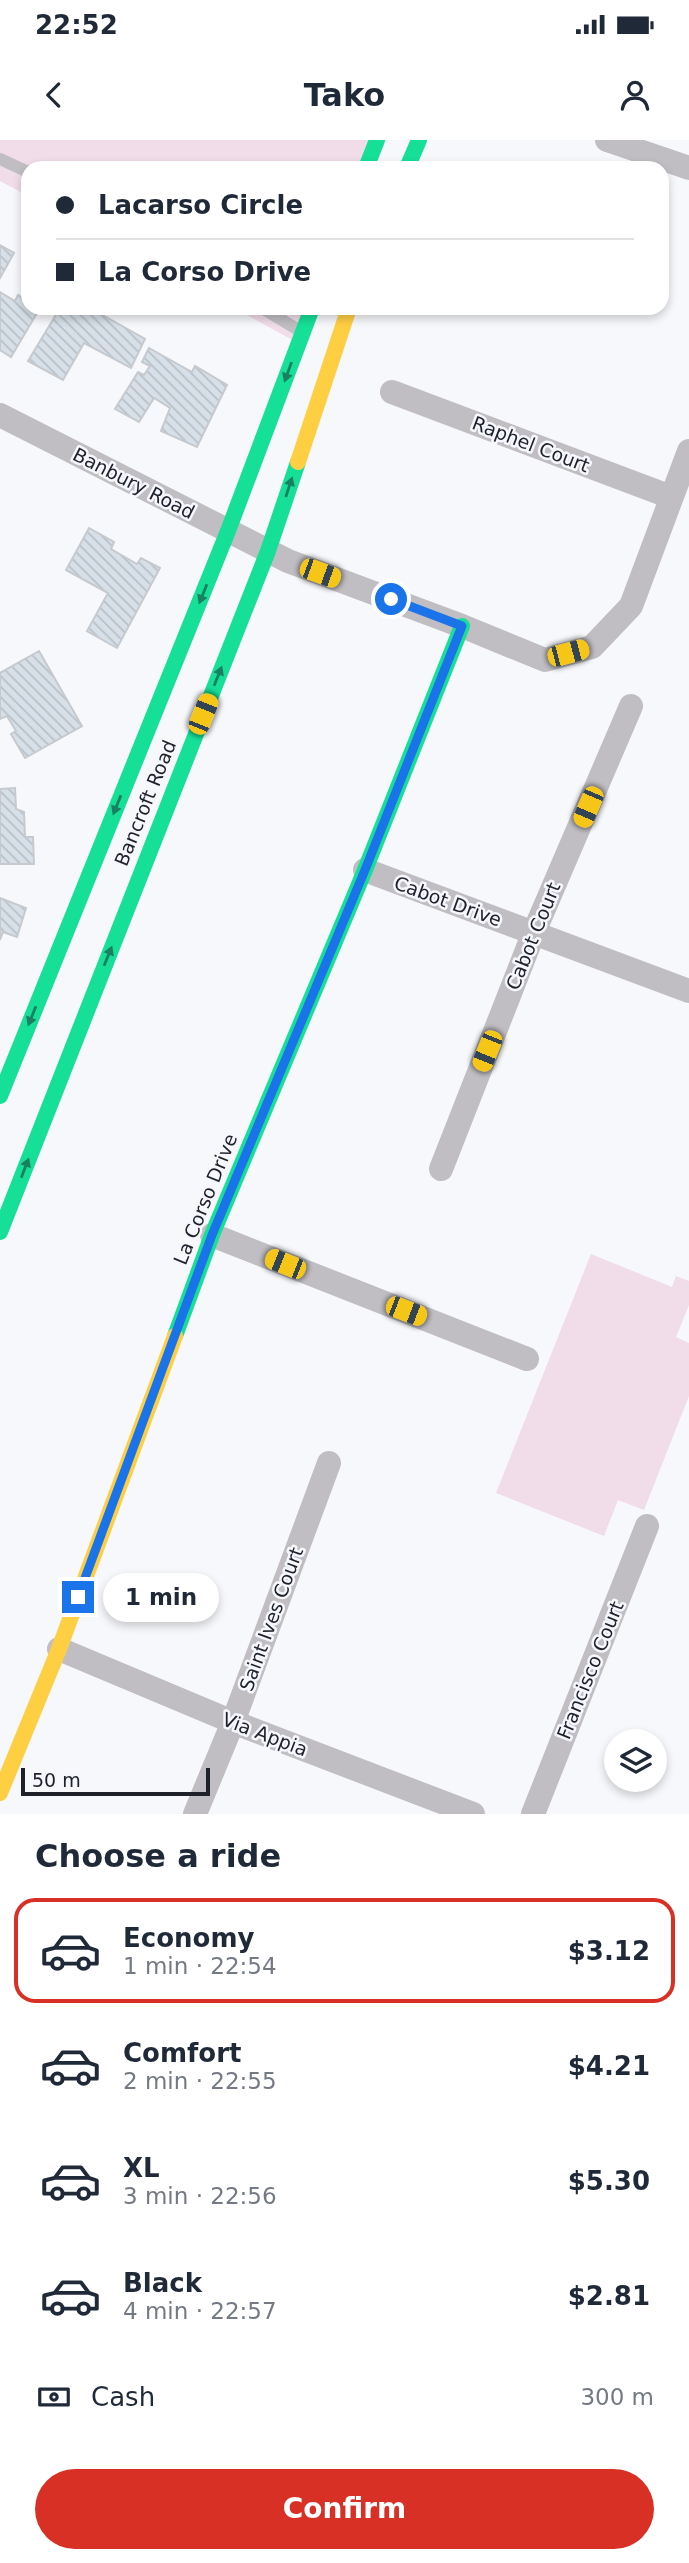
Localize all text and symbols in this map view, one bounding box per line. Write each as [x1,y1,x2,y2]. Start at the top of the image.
text: 22:52 [35,10,118,40]
icon: back [35,76,73,114]
text: Tako [304,76,385,114]
icon: person [616,76,654,114]
text: Lacarso Circle [98,190,303,220]
text: La Corso Drive [98,257,311,287]
one-way arrow [282,361,293,382]
street label: Raphel Court [469,412,593,476]
street label: Banbury Road [69,443,199,523]
one-way arrow [284,476,295,497]
car [297,556,344,590]
route start [375,583,407,615]
one-way arrow [197,584,208,605]
car [545,637,592,669]
one-way arrow [213,666,224,687]
car [186,691,221,737]
street label: Bancroft Road [110,737,180,869]
car [571,784,606,830]
one-way arrow [112,795,123,816]
street label: Cabot Drive [391,871,505,931]
street label: Cabot Court [501,879,565,993]
one-way arrow [102,945,113,966]
one-way arrow [26,1006,37,1027]
car [470,1028,505,1074]
street label: La Corso Drive [169,1130,241,1268]
one-way arrow [19,1157,30,1178]
car [262,1246,309,1282]
car [383,1294,430,1328]
street label: Saint Ives Court [235,1544,307,1694]
callout: 1 min [102,1572,218,1622]
route end [62,1581,94,1613]
text: 1 min [125,1584,197,1610]
street label: Francisco Court [552,1598,628,1742]
street label: Via Appia [219,1708,311,1760]
map controls [604,1729,667,1792]
button: layers [604,1729,667,1792]
scale bar [21,1765,210,1797]
text: 50 m [32,1769,81,1791]
text: Choose a ride [35,1837,281,1875]
icon: car [39,1919,102,1982]
text: Economy [123,1923,254,1953]
text: $3.12 [568,1936,650,1966]
text: 1 min · 22:54 [123,1953,277,1979]
icon: car [39,2034,102,2097]
text: Comfort [123,2038,241,2068]
text: $4.21 [568,2051,650,2081]
text: 2 min · 22:55 [123,2068,277,2094]
icon: car [39,2149,102,2212]
text: XL [123,2153,160,2183]
text: $5.30 [568,2166,650,2196]
text: 3 min · 22:56 [123,2183,277,2209]
icon: car [39,2264,102,2327]
text: Black [123,2268,202,2298]
text: $2.81 [568,2281,650,2311]
text: 4 min · 22:57 [123,2298,277,2324]
icon: cash [35,2378,73,2416]
text: Cash [91,2382,155,2412]
text: 300 m [580,2384,654,2410]
button: Confirm [35,2469,654,2549]

